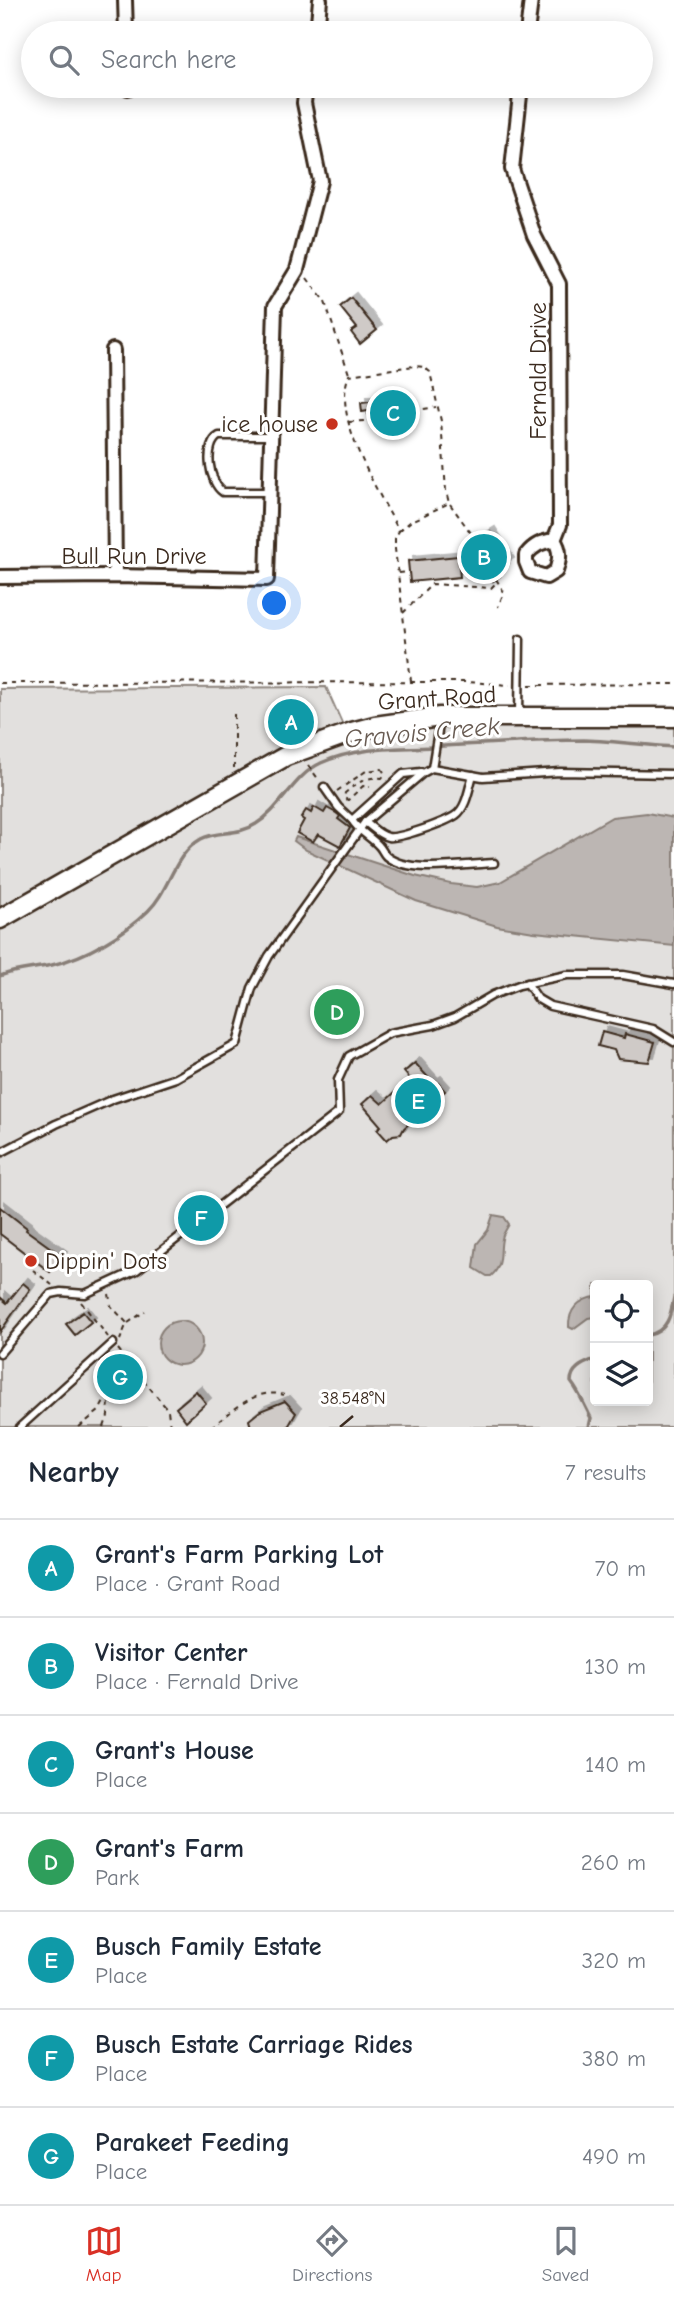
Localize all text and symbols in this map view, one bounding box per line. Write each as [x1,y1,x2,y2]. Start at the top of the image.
search box [21,21,653,98]
icon: search [45,41,83,79]
text: Search here [101,45,236,75]
street label: Fernald Drive [524,302,552,440]
pin: C [370,387,416,439]
place label: ice house [221,410,318,438]
marker: ice house [324,416,340,432]
pin: B [461,531,507,583]
street label: Bull Run Drive [61,542,207,570]
your location [257,586,291,620]
street label: Grant Road [377,680,497,716]
pin: A [268,696,314,748]
water label: Gravois Creek [343,711,501,755]
pin: D [314,986,360,1038]
pin: E [395,1075,441,1127]
pin: F [178,1192,224,1244]
place label: Dippin' Dots [45,1247,167,1275]
marker: Dippin' Dots [23,1253,39,1269]
map controls [590,1280,653,1406]
button: locate [590,1280,653,1343]
button: layers [590,1343,653,1406]
pin: G [97,1351,143,1403]
text: 38.548°N [320,1388,386,1409]
text: Nearby [28,1455,119,1490]
text: 7 results [565,1459,646,1486]
text: Grant's Farm Parking Lot [95,1540,383,1570]
text: A [45,1555,57,1582]
text: 70 m [594,1555,646,1582]
text: Place · Grant Road [95,1570,280,1597]
text: Visitor Center [95,1638,247,1668]
text: B [44,1653,58,1680]
text: 130 m [585,1653,646,1680]
text: Place · Fernald Drive [95,1668,298,1695]
text: Grant's House [95,1736,254,1766]
text: C [44,1751,58,1778]
text: 140 m [585,1751,646,1778]
text: Place [95,1766,147,1793]
text: Grant's Farm [95,1834,244,1864]
text: D [44,1849,58,1876]
text: 260 m [581,1849,646,1876]
text: Park [95,1864,139,1891]
text: Busch Family Estate [95,1932,322,1962]
text: E [44,1947,58,1974]
text: 320 m [582,1947,646,1974]
text: Place [95,1962,147,1989]
text: Busch Estate Carriage Rides [95,2030,413,2060]
text: F [44,2045,58,2072]
text: 380 m [582,2045,646,2072]
text: Place [95,2060,147,2087]
text: Parakeet Feeding [95,2128,290,2158]
text: G [43,2143,59,2170]
text: 490 m [582,2143,646,2170]
text: Place [95,2158,147,2185]
tab: Map [85,2222,123,2286]
tab: Directions [292,2222,372,2286]
tab: Saved [542,2222,589,2286]

